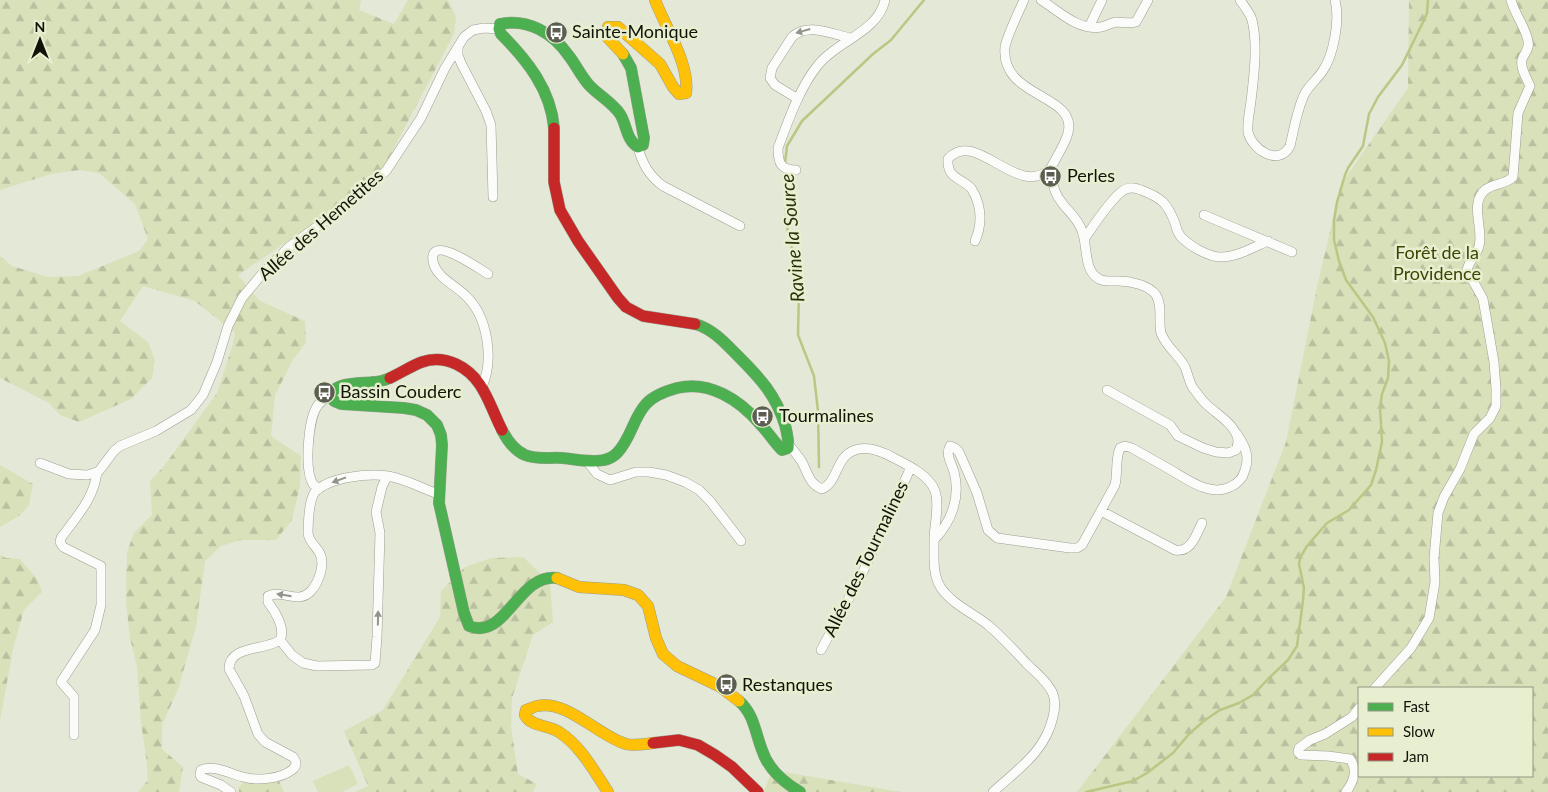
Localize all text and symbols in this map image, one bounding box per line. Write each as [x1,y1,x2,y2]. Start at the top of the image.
north arrow [15,15,65,65]
text: N [35,18,45,35]
bus stop icon: Sainte-Monique [544,20,568,44]
place label: Sainte-Monique [572,20,698,42]
one-way arrow [795,28,810,36]
street label: Allée des Hemetites [253,164,387,284]
bus stop icon: Perles [1039,164,1063,188]
place label: Perles [1067,164,1115,186]
water label: Ravine la Source [774,173,809,303]
park label: Forêt de la Providence [1393,241,1481,284]
bus stop icon: Bassin Couderc [312,380,336,404]
place label: Bassin Couderc [340,380,462,402]
bus stop icon: Tourmalines [751,404,775,428]
place label: Tourmalines [779,404,874,426]
one-way arrow [331,476,346,484]
street label: Allée des Tourmalines [818,477,912,640]
one-way arrow [276,591,292,599]
one-way arrow [374,610,382,626]
bus stop icon: Restanques [714,673,738,697]
place label: Restanques [742,673,833,695]
legend [1358,687,1533,777]
text: Fast [1403,697,1430,715]
text: Slow [1403,722,1435,740]
text: Jam [1403,747,1429,765]

